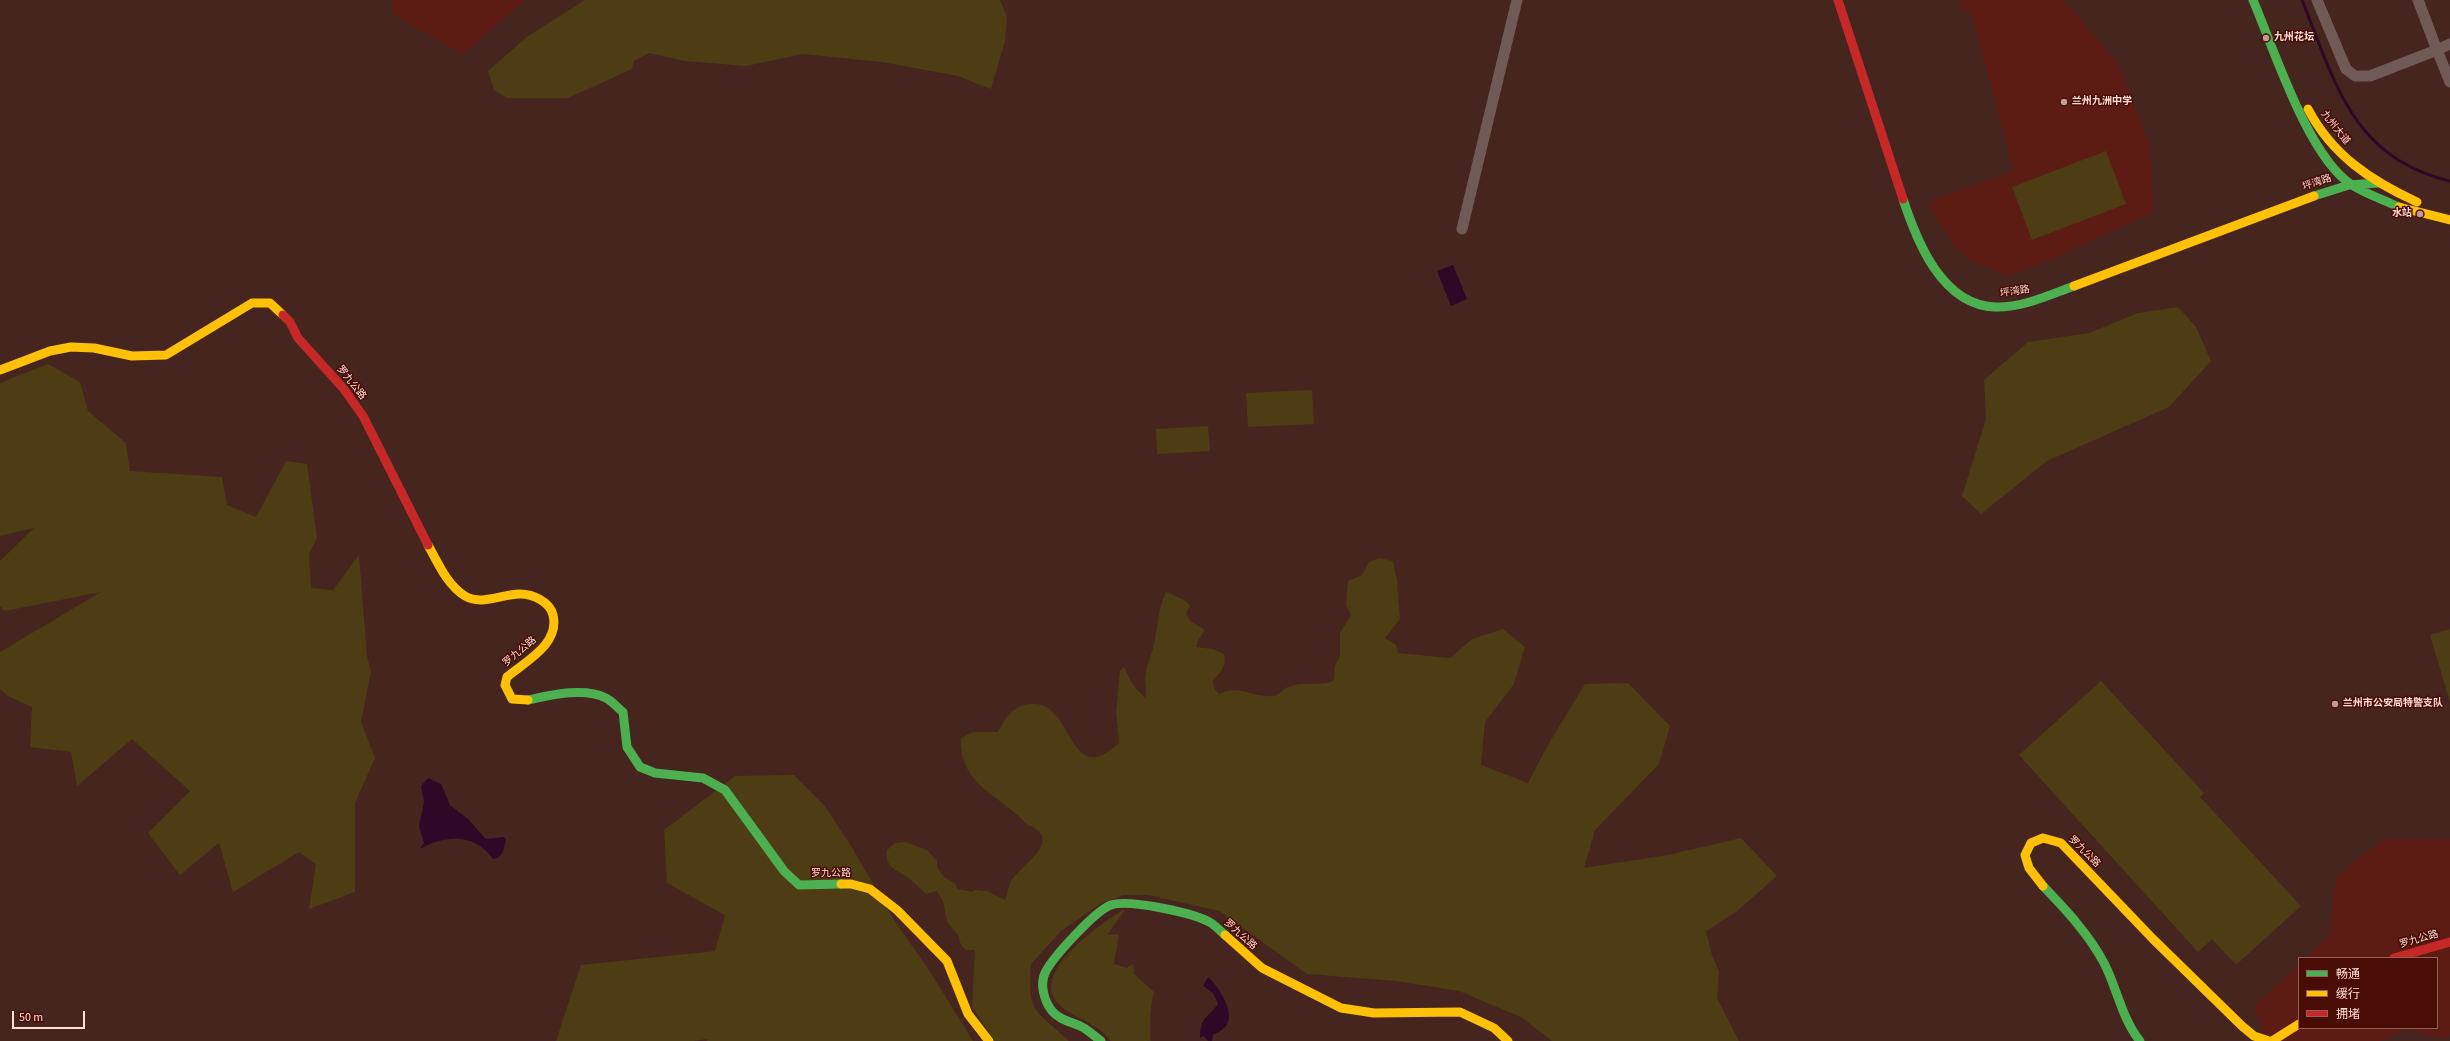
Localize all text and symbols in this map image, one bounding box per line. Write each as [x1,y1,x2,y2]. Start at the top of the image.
place label: 九州花坛 [2274,32,2314,44]
marker: 九州花坛 [2261,33,2271,43]
place label: 兰州九洲中学 [2072,96,2132,108]
marker: 兰州九洲中学 [2059,97,2069,107]
street label: 九州大道 [2318,109,2352,147]
street label: 坪湾路 [2301,173,2333,193]
place label: 水站 [2392,208,2412,220]
marker: 水站 [2415,209,2425,219]
street label: 坪湾路 [1999,284,2031,300]
street label: 罗九公路 [334,364,368,402]
street label: 罗九公路 [501,635,539,669]
place label: 兰州市公安局特警支队 [2343,698,2443,710]
marker: 兰州市公安局特警支队 [2330,699,2340,709]
street label: 罗九公路 [2066,834,2102,870]
street label: 罗九公路 [811,868,851,880]
street label: 罗九公路 [1221,917,1259,953]
street label: 罗九公路 [2398,929,2440,951]
legend [2298,957,2438,1029]
text: 畅通 [2336,966,2360,983]
text: 缓行 [2336,986,2360,1003]
scale bar [14,1003,87,1029]
text: 拥堵 [2336,1006,2360,1023]
text: 50 m [19,1009,43,1026]

